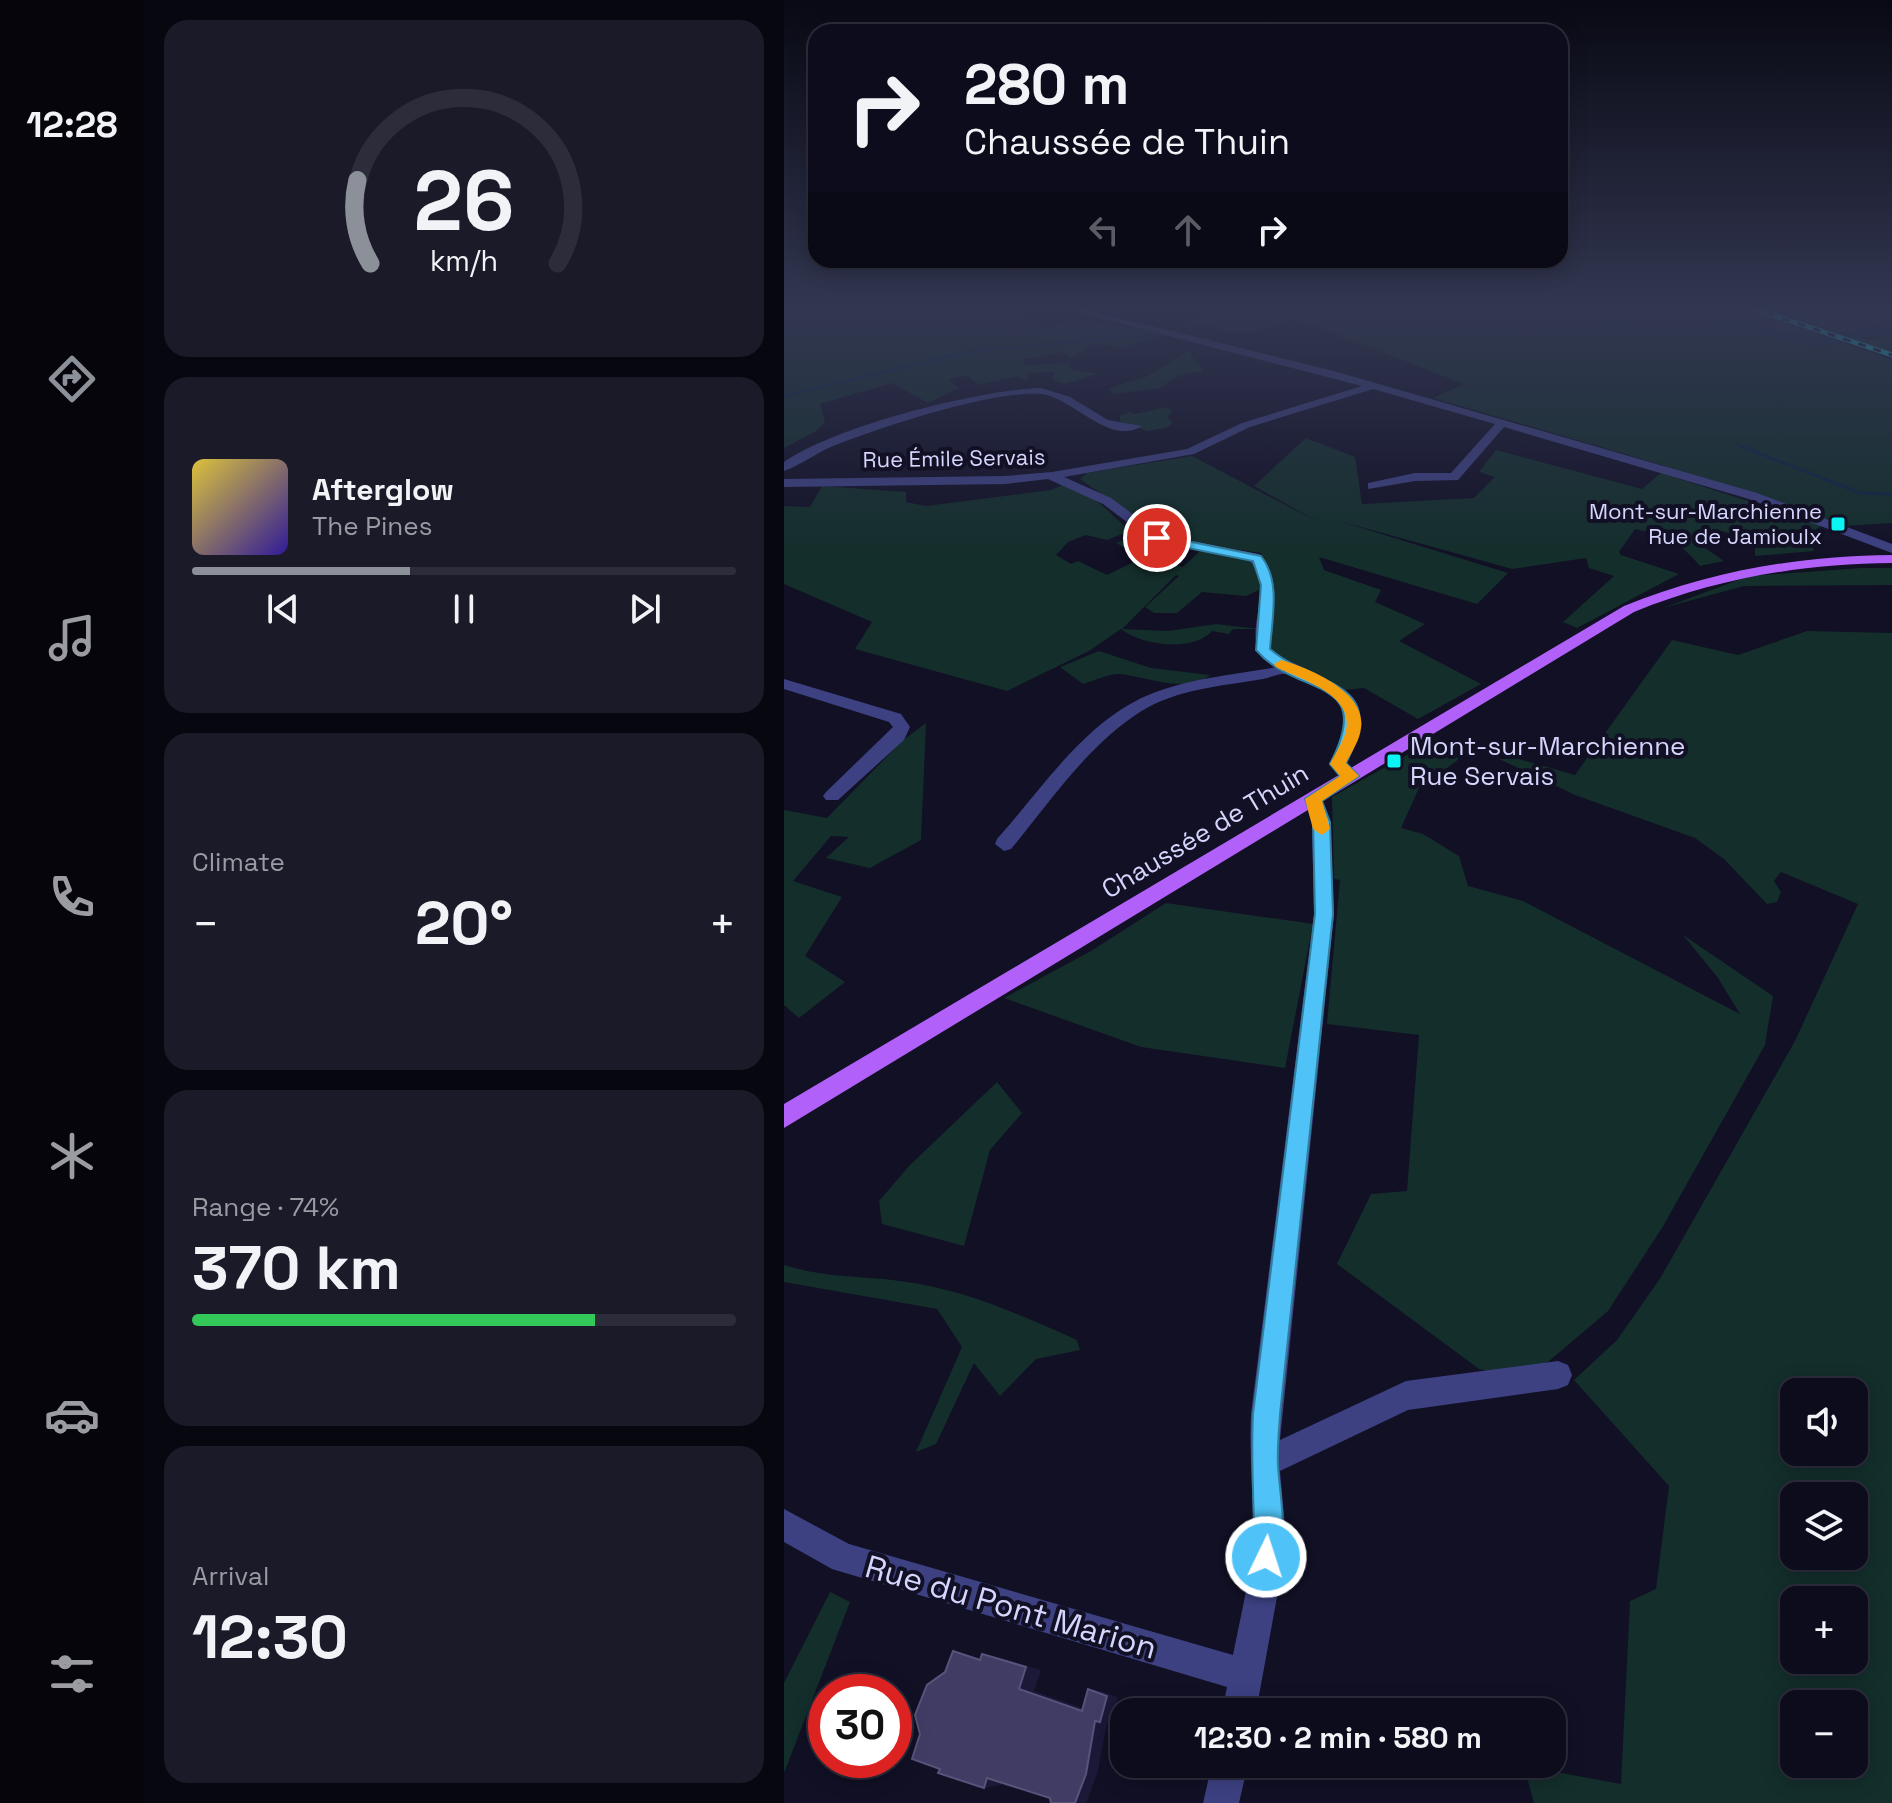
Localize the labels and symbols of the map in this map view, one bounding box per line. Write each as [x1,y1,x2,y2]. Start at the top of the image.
street label: Rue Émile Servais [862,442,1046,474]
place label: Mont-sur-Marchienne Rue de Jamioulx [1589,497,1822,550]
pin [1123,504,1191,572]
marker: Mont-sur-Marchienne Rue de Jamioulx [1829,515,1847,533]
place label: Mont-sur-Marchienne Rue Servais [1410,729,1685,793]
marker: Mont-sur-Marchienne Rue Servais [1385,752,1403,770]
street label: Chaussée de Thuin [1095,756,1315,906]
position arrow [1224,1515,1308,1599]
street label: Rue du Pont Marion [861,1546,1161,1668]
speed limit sign: 30 [808,1674,912,1778]

